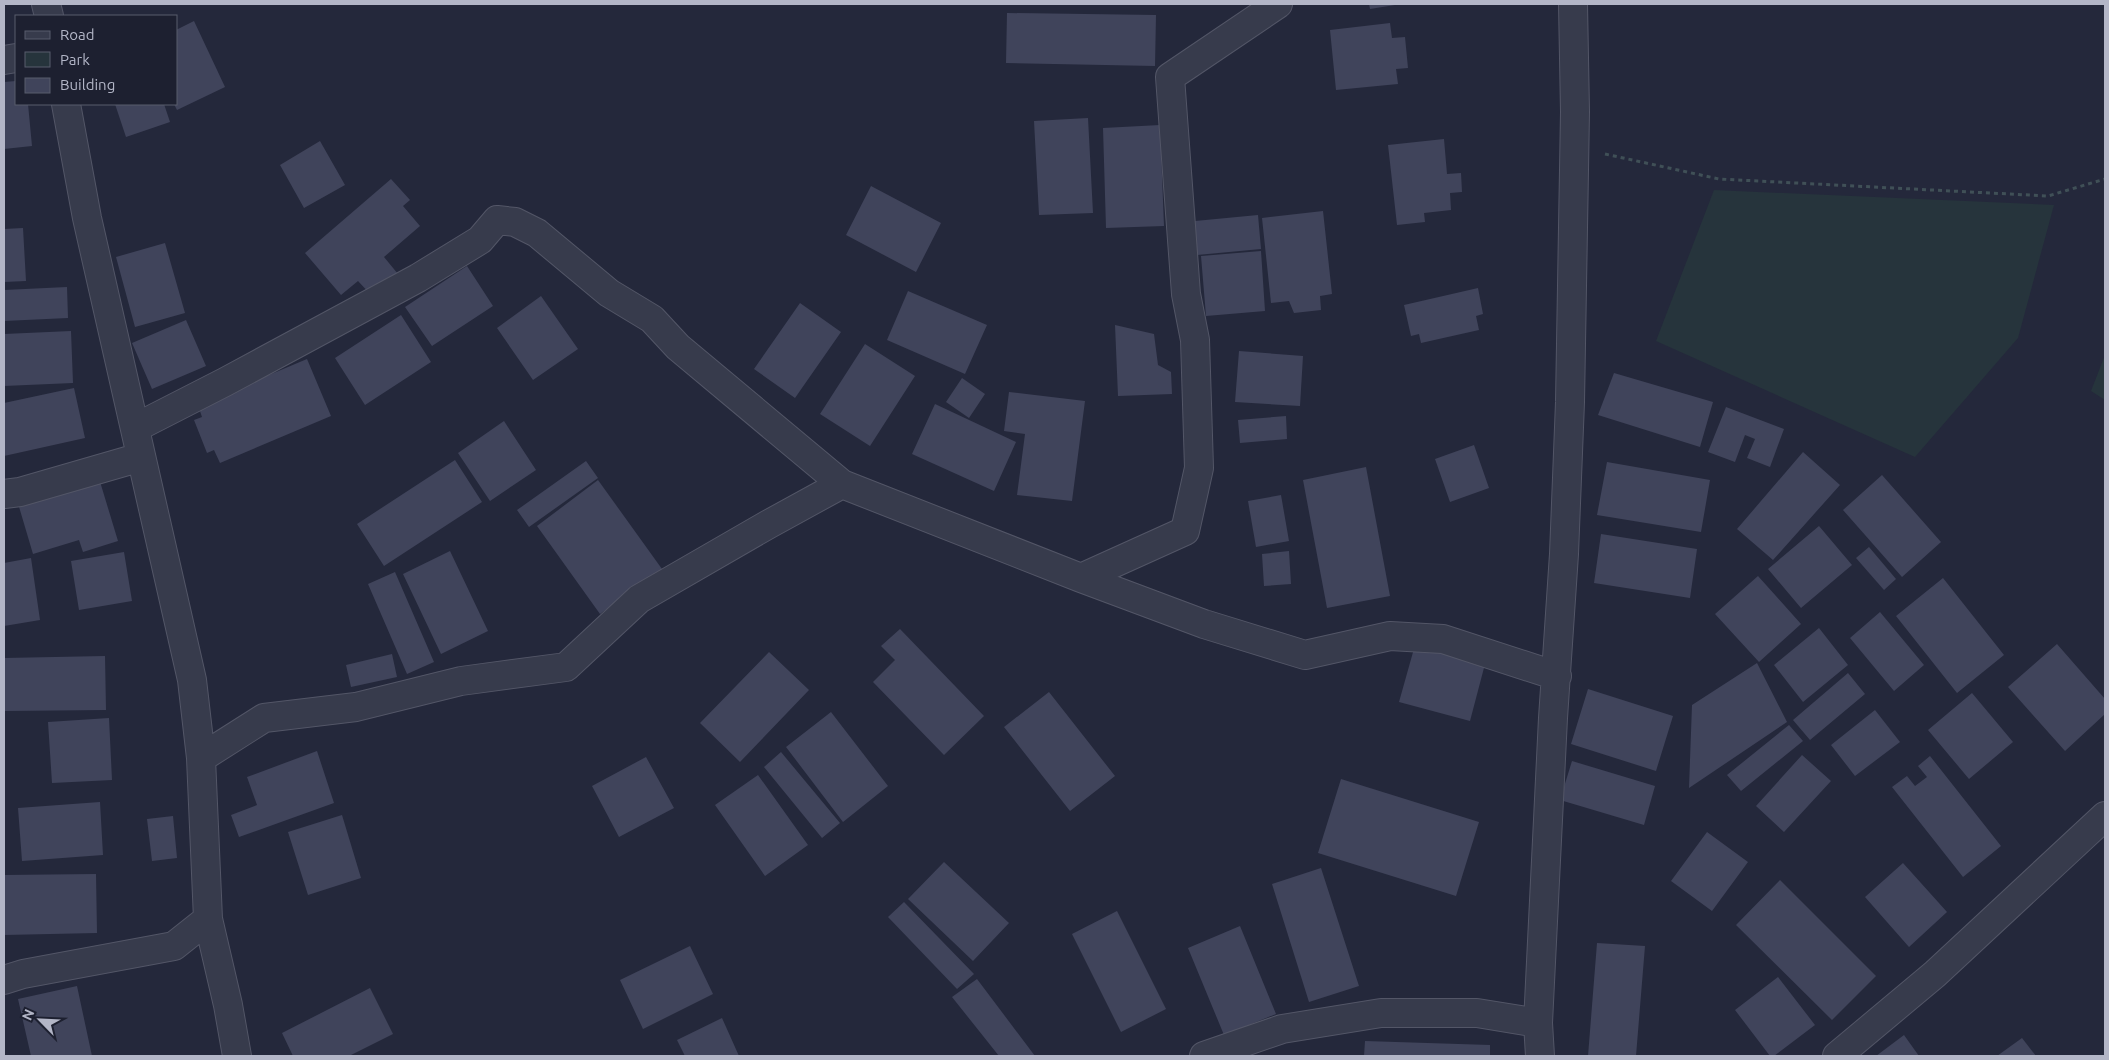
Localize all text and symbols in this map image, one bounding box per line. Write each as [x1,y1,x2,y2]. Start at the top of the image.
legend [15,15,178,105]
text: Road [60,26,95,43]
text: Park [60,51,90,68]
text: Building [60,76,115,93]
north arrow [15,995,65,1045]
text: N [19,1007,38,1023]

